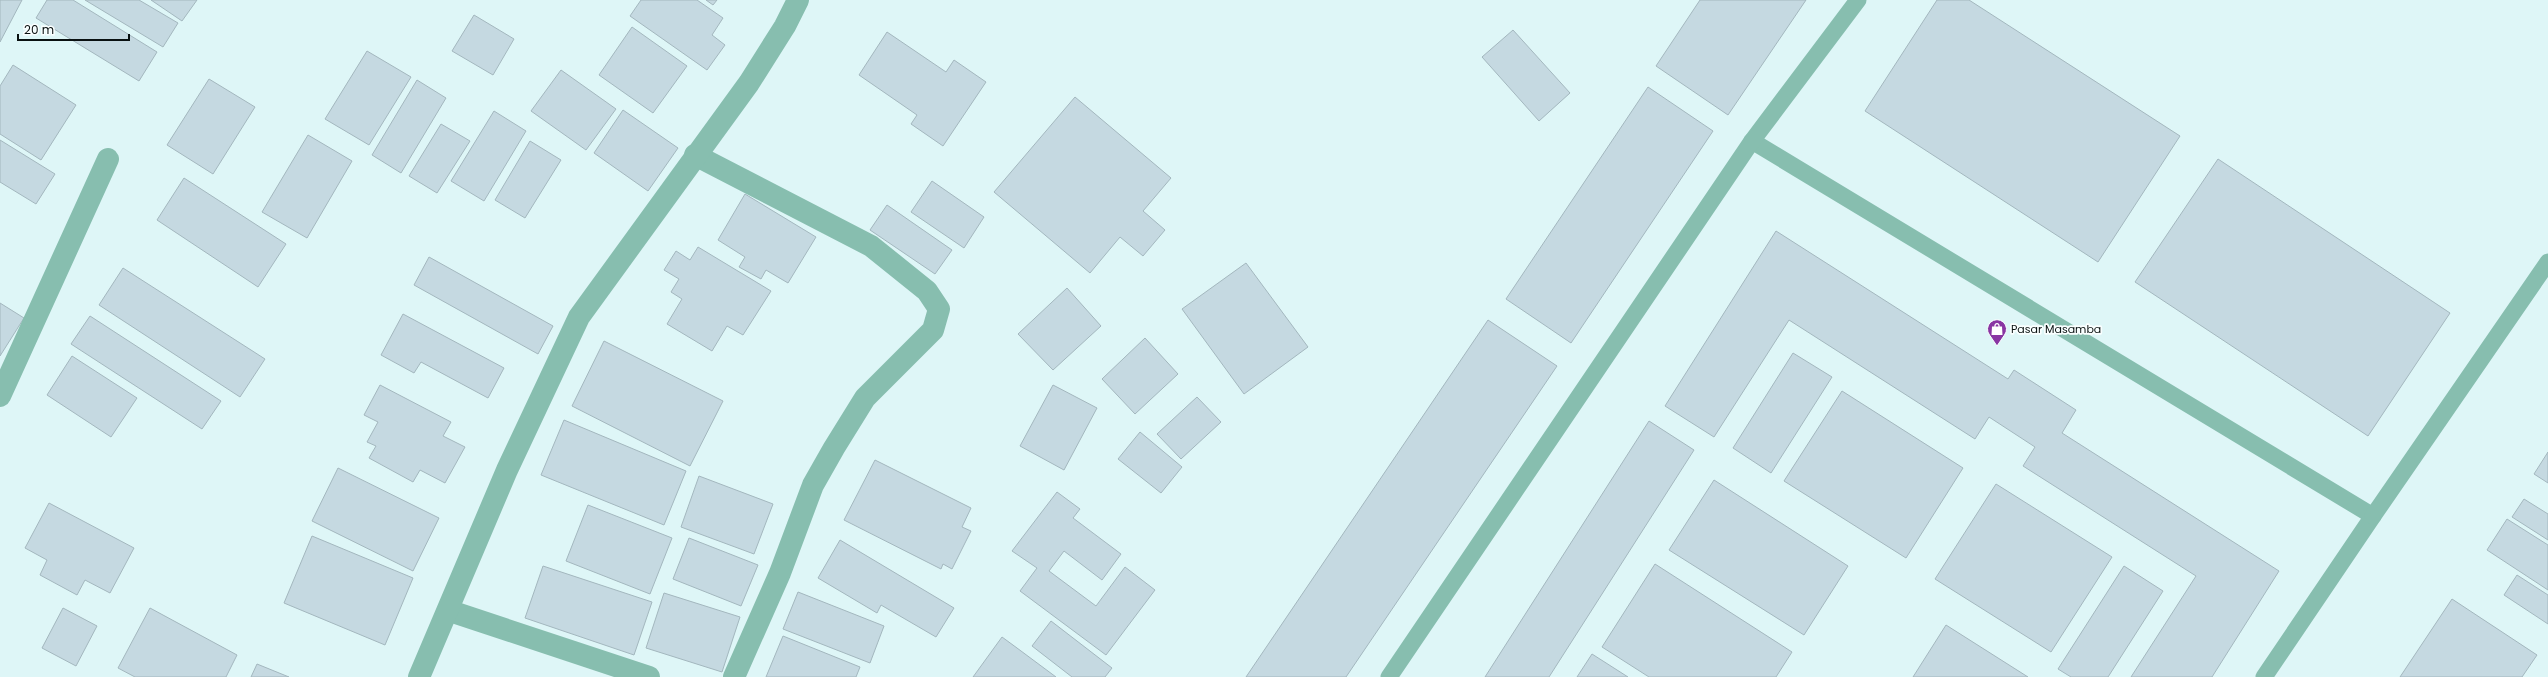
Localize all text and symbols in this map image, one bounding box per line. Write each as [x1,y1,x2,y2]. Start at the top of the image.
scale bar [18,16,129,42]
text: 20 m [24,21,54,38]
shop icon: Pasar Masamba [1986,318,2008,346]
place label: Pasar Masamba [2011,321,2101,337]

